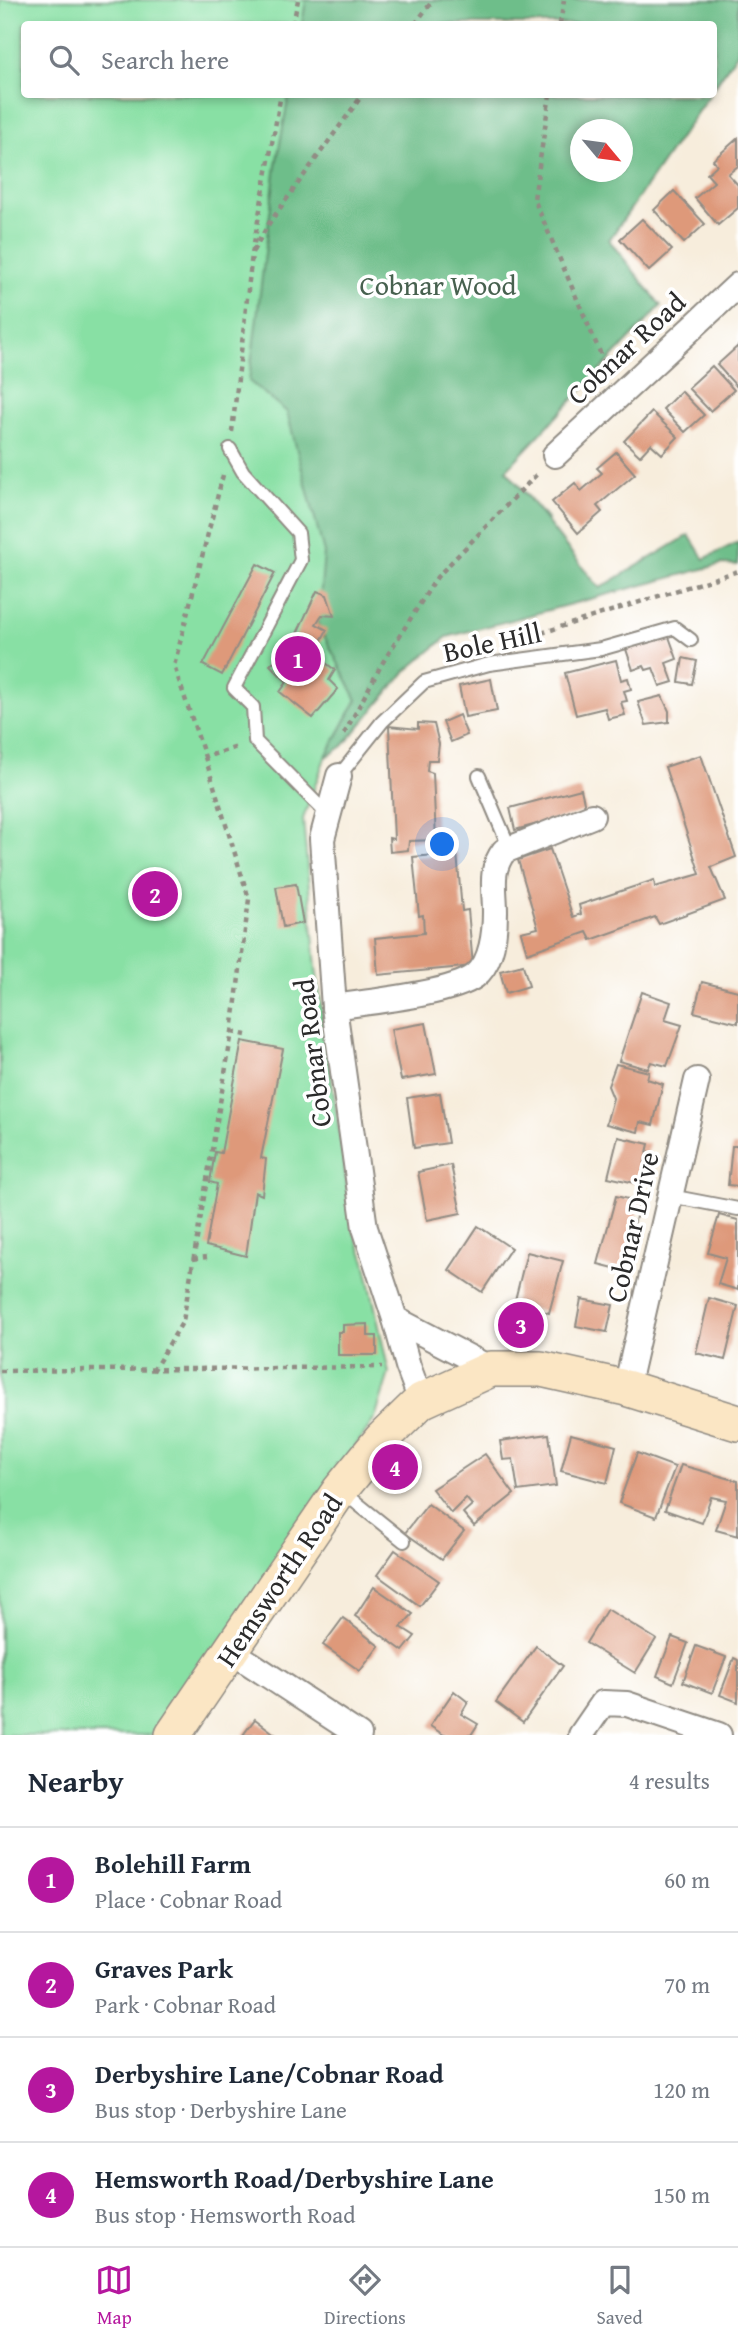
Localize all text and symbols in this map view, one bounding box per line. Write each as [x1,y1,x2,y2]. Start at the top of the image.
search box [21,21,717,98]
text: Search here [101,40,229,79]
icon: search [45,41,83,79]
north arrow [570,119,633,182]
park label: Cobnar Wood [360,264,516,305]
street label: Cobnar Road [557,282,694,414]
street label: Bole Hill [439,611,545,672]
pin: 1 [275,633,321,685]
your location [425,827,459,861]
pin: 2 [132,868,178,920]
street label: Cobnar Road [282,976,341,1130]
street label: Cobnar Drive [594,1148,669,1306]
pin: 3 [498,1299,544,1351]
pin: 4 [372,1441,418,1493]
street label: Hemsworth Road [205,1485,352,1675]
text: Nearby [28,1759,124,1803]
text: 4 results [629,1764,710,1797]
text: Bolehill Farm [95,1844,251,1883]
text: 1 [45,1863,57,1896]
text: 60 m [664,1863,710,1896]
text: Place · Cobnar Road [95,1883,282,1916]
text: Graves Park [95,1949,233,1988]
text: 2 [45,1968,57,2001]
text: 70 m [664,1968,710,2001]
text: Park · Cobnar Road [95,1988,276,2021]
text: Derbyshire Lane/Cobnar Road [95,2054,444,2093]
text: 3 [45,2073,57,2106]
text: 120 m [653,2073,710,2106]
text: Bus stop · Derbyshire Lane [95,2093,347,2126]
text: Hemsworth Road/Derbyshire Lane [95,2159,494,2198]
text: 4 [45,2178,57,2211]
text: 150 m [653,2178,710,2211]
text: Bus stop · Hemsworth Road [95,2198,355,2231]
tab: Map [95,2261,133,2331]
tab: Directions [324,2261,406,2331]
tab: Saved [597,2261,643,2331]

